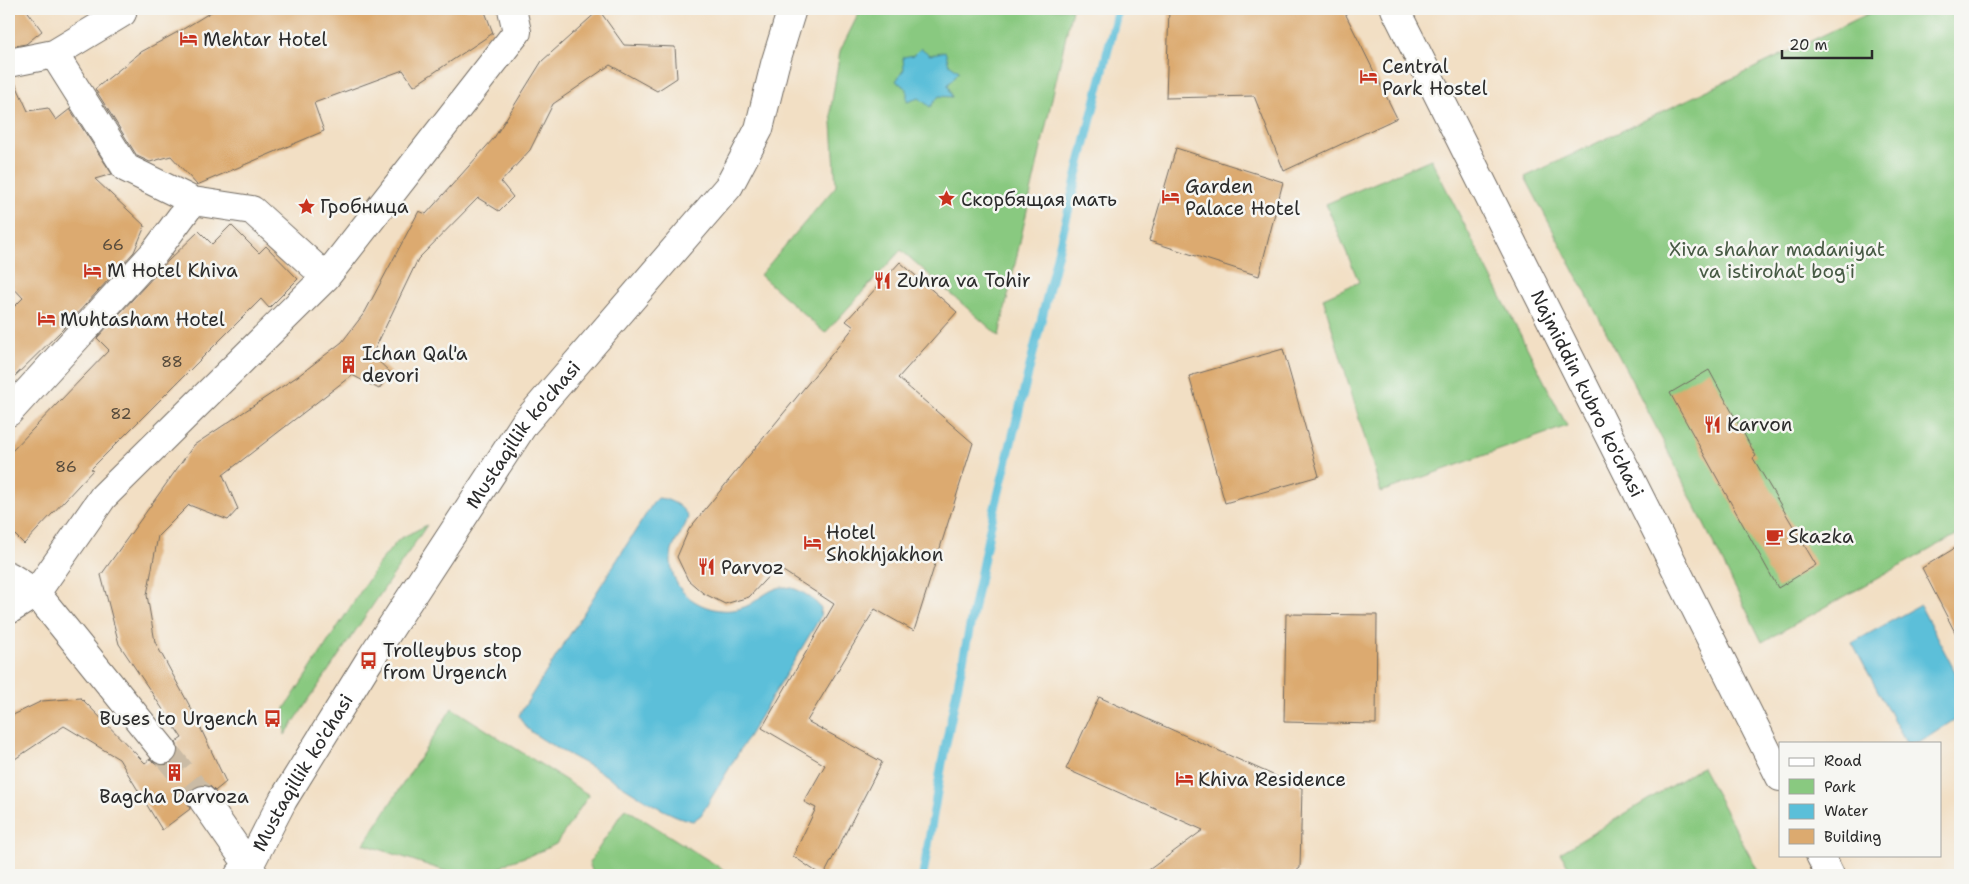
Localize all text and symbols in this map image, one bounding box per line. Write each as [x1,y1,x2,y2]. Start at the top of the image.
place label: Mehtar Hotel [203,27,328,52]
scale bar [1782,28,1872,60]
hotel icon: Mehtar Hotel [179,29,199,49]
text: 20 m [1789,35,1828,55]
place label: Central Park Hostel [1382,54,1488,101]
hotel icon: Central Park Hostel [1358,67,1378,87]
place label: Garden Palace Hotel [1185,174,1300,221]
place label: Скорбящая мать [961,187,1117,212]
hotel icon: Garden Palace Hotel [1161,187,1181,207]
place icon: Скорбящая мать [937,189,957,209]
place label: Гробница [320,194,409,219]
place icon: Гробница [296,196,316,216]
house number: 66 [102,234,124,255]
park label: Xiva shahar madaniyat va istirohat bogʻi [1669,237,1885,284]
place label: M Hotel Khiva [107,258,238,283]
hotel icon: M Hotel Khiva [83,260,103,280]
place label: Zuhra va Tohir [897,268,1031,293]
restaurant icon: Zuhra va Tohir [873,270,893,290]
street label: Najmiddin kubro ko'chasi [1525,286,1650,501]
place label: Muhtasham Hotel [60,307,225,332]
hotel icon: Muhtasham Hotel [36,309,56,329]
place label: Ichan Qal'a devori [362,341,468,388]
house number: 88 [161,351,183,372]
building icon: Ichan Qal'a devori [338,354,358,374]
street label: Mustaqillik ko'chasi [460,355,586,514]
house number: 82 [110,403,132,424]
place label: Karvon [1727,412,1792,437]
restaurant icon: Karvon [1703,414,1723,434]
house number: 86 [55,456,77,477]
place label: Hotel Shokhjakhon [826,520,943,567]
place label: Skazka [1788,524,1854,549]
cafe icon: Skazka [1764,526,1784,546]
hotel icon: Hotel Shokhjakhon [802,533,822,553]
place label: Parvoz [721,555,784,580]
restaurant icon: Parvoz [697,557,717,577]
place label: Trolleybus stop from Urgench [383,638,522,685]
bus stop icon: Trolleybus stop from Urgench [359,651,379,671]
street label: Mustaqillik ko'chasi [247,689,359,856]
place label: Buses to Urgench [100,706,258,731]
bus stop icon: Buses to Urgench [262,708,282,728]
legend [1779,742,1942,856]
text: Road [1824,751,1862,771]
building icon: Bagcha Darvoza [164,763,184,783]
place label: Khiva Residence [1198,767,1346,792]
hotel icon: Khiva Residence [1174,769,1194,789]
text: Park [1824,777,1856,797]
place label: Bagcha Darvoza [99,784,249,809]
text: Water [1824,801,1868,821]
text: Building [1824,827,1881,847]

